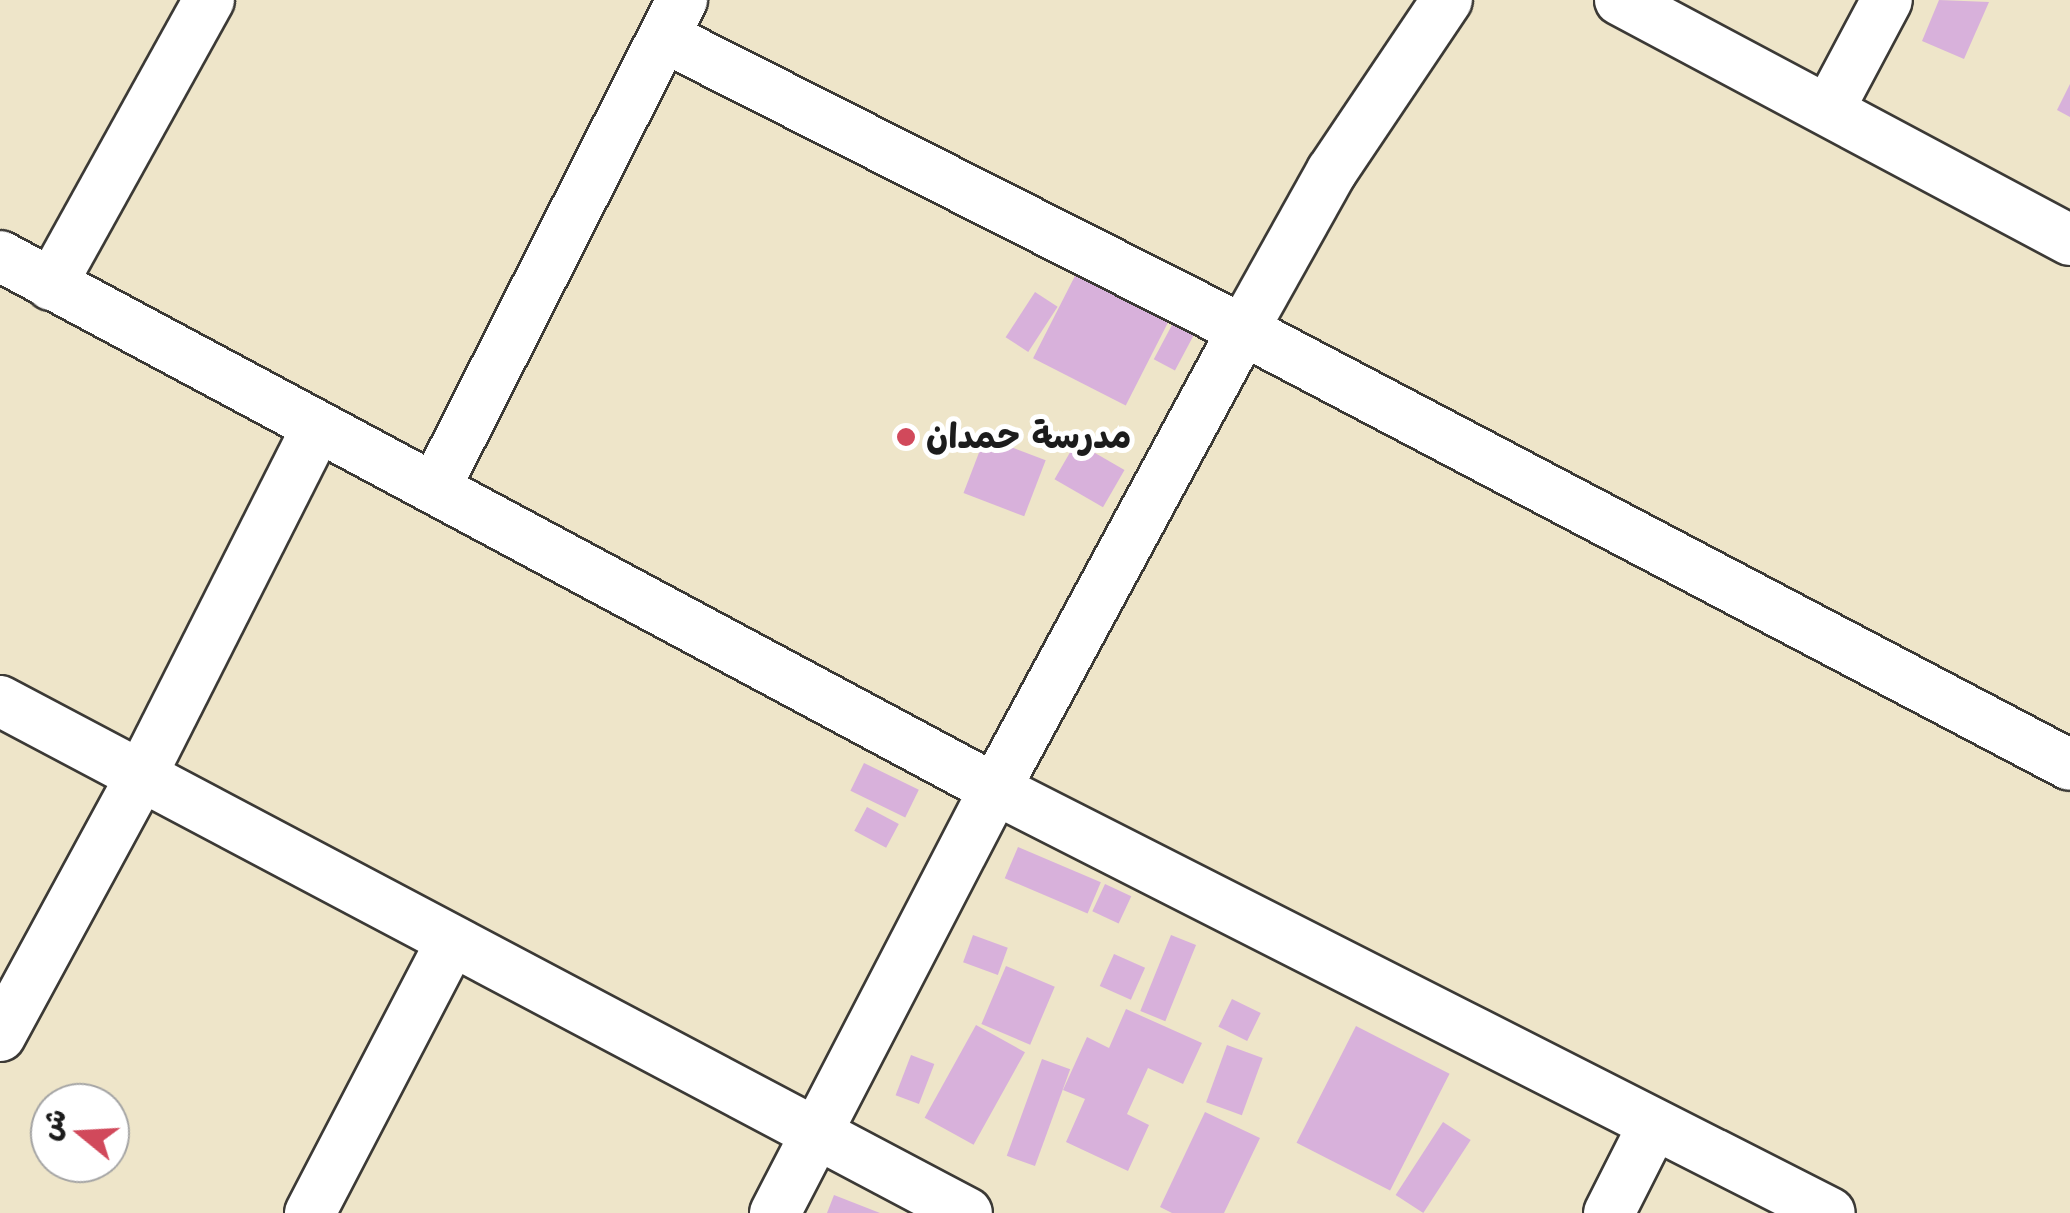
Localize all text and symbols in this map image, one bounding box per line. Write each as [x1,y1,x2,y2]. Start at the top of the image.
place label: مدرسة حمدان [926,416,1131,458]
marker: مدرسة حمدان [895,426,917,448]
north arrow [30,1083,130,1183]
text: ش [33,1105,73,1144]

